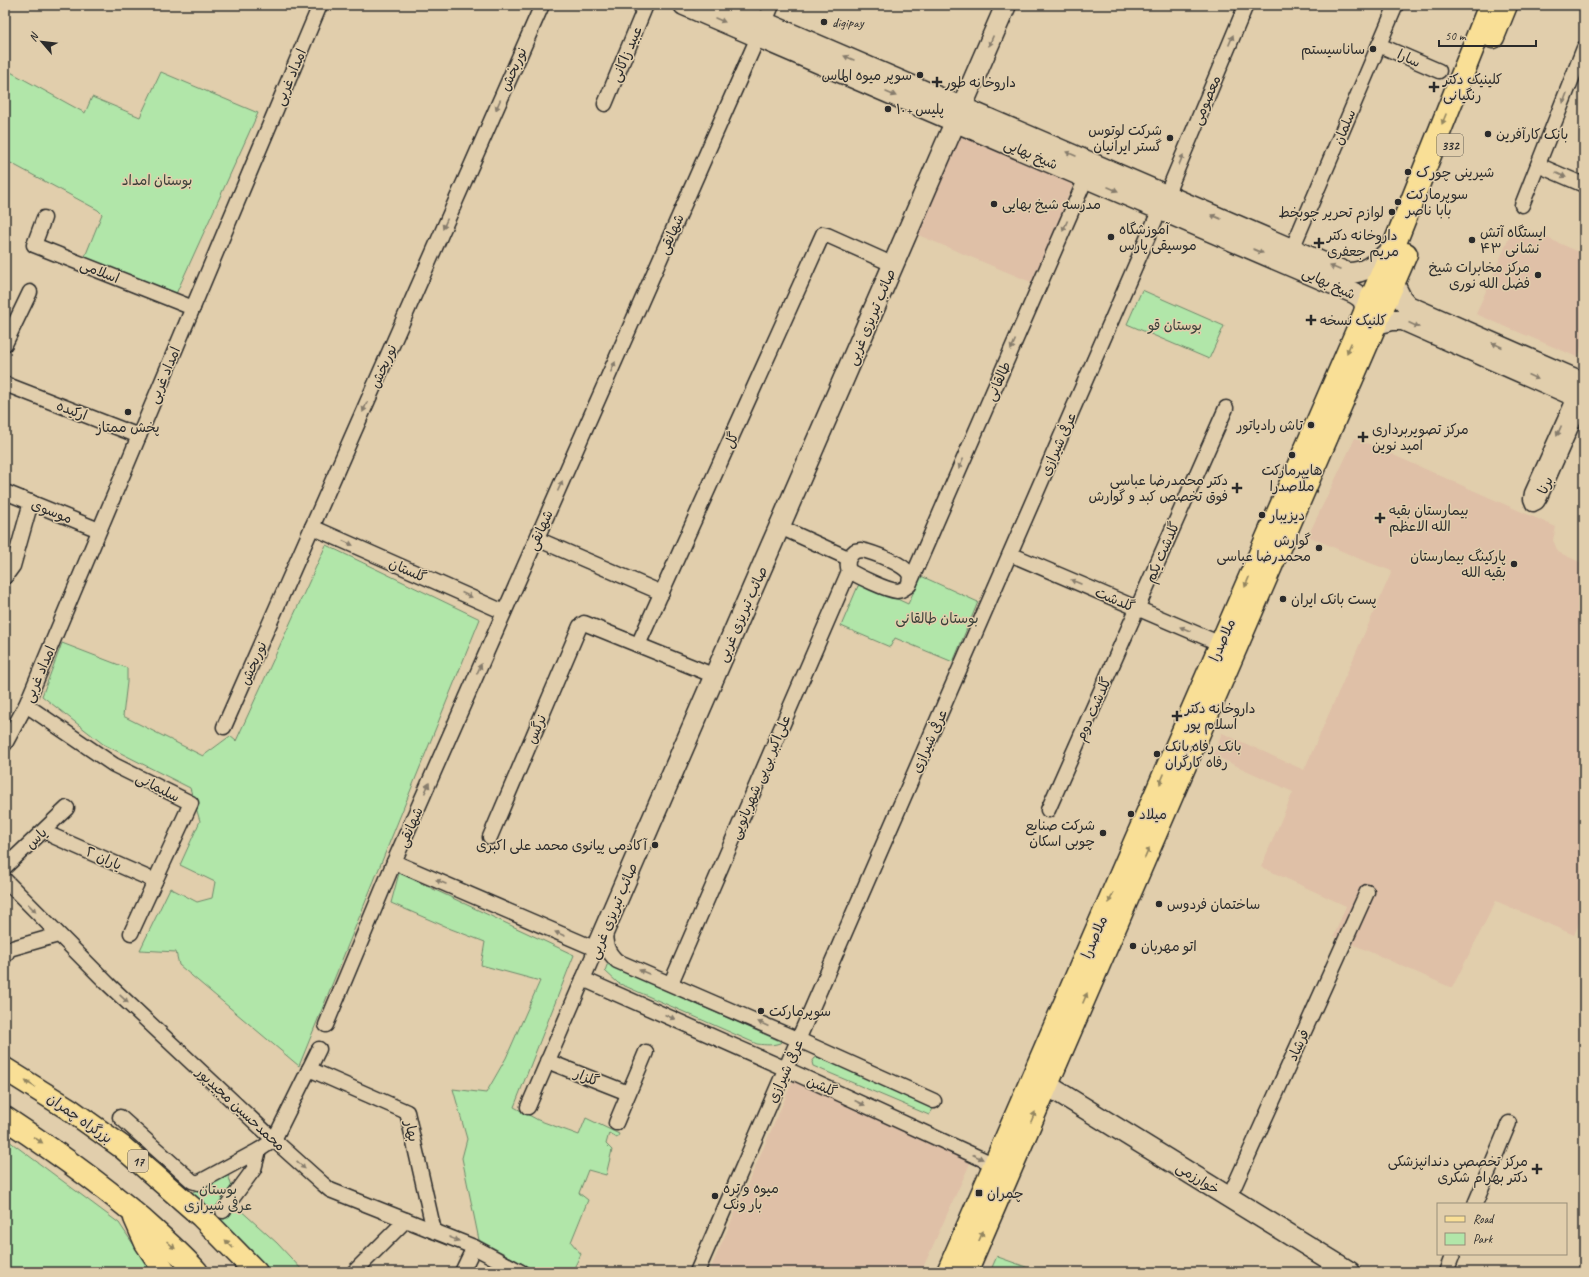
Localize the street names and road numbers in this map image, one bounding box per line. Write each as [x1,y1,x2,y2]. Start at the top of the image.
street label: عبید زاکانی [607,24,646,85]
street label: نوربخش [496,45,531,94]
street label: امداد غربی [271,46,310,108]
street label: سارا [1395,46,1423,71]
street label: معصومی [1188,73,1224,128]
street label: سلمان [1329,107,1360,148]
road number: 332 [1437,134,1463,156]
street label: شیخ بهایی [1001,136,1060,174]
street label: شهانقی [655,211,688,257]
street label: اسلامی [78,256,122,287]
street label: شیخ بهایی [1299,264,1358,304]
street label: صائب تبریزی غربی [844,267,899,368]
street label: نوربخش [366,342,401,391]
street label: امداد غربی [145,344,184,406]
street label: طالقانی [982,359,1015,404]
street label: ارکیده [54,397,90,424]
street label: عرفی شیرازی [1036,409,1080,479]
street label: گل [720,429,743,451]
street label: برنا [1534,474,1557,497]
street label: موسوی [29,496,75,527]
street label: شهانقی [524,507,557,553]
street label: گلدشت یکم [1142,519,1185,586]
street label: گلستان [386,555,429,586]
street label: صائب تبریزی غربی [714,564,771,665]
street label: گلدشت [1092,584,1137,615]
street label: ملاصدرا [1206,616,1239,664]
street label: نوربخش [236,639,271,688]
street label: امداد غربی [20,643,59,705]
street label: گلدشت دوم [1072,675,1117,744]
street label: عرفی شیرازی [907,706,951,776]
street label: نرگس [523,712,550,746]
street label: علی‌اکبر بی‌بی شهربانویی [727,713,794,842]
street label: سلیمانی [133,769,183,806]
street label: شهانقی [394,804,427,850]
street label: یاس [22,824,51,853]
street label: یاران ٢ [83,843,124,874]
street label: صائب تبریزی غربی [586,861,641,962]
street label: ملاصدرا [1078,913,1111,961]
street label: فرشاد [1284,1027,1313,1064]
street label: عرفی شیرازی [763,1036,807,1106]
street label: محمدحسین مجیدپور [191,1063,289,1156]
street label: گلزار [571,1065,602,1090]
street label: گلشن [804,1072,840,1101]
street label: بزرگراه چمران [43,1090,116,1148]
street label: بهار [401,1118,422,1143]
road number: 17 [128,1150,148,1172]
street label: خوارزمی [1173,1159,1223,1198]

